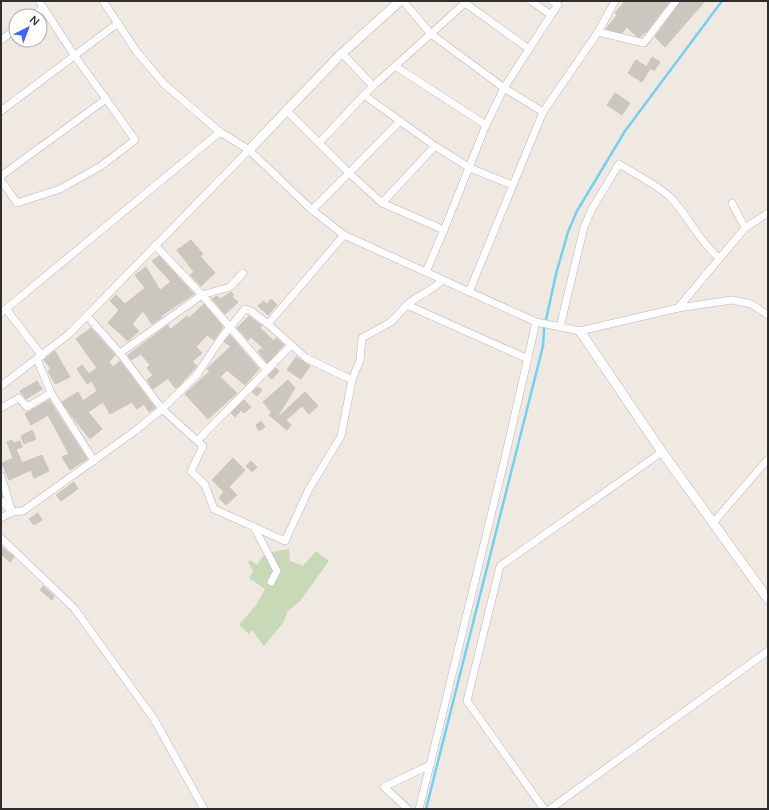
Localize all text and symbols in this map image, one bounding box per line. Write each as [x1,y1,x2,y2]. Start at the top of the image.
north arrow [8,8,48,48]
text: N [28,13,43,28]

